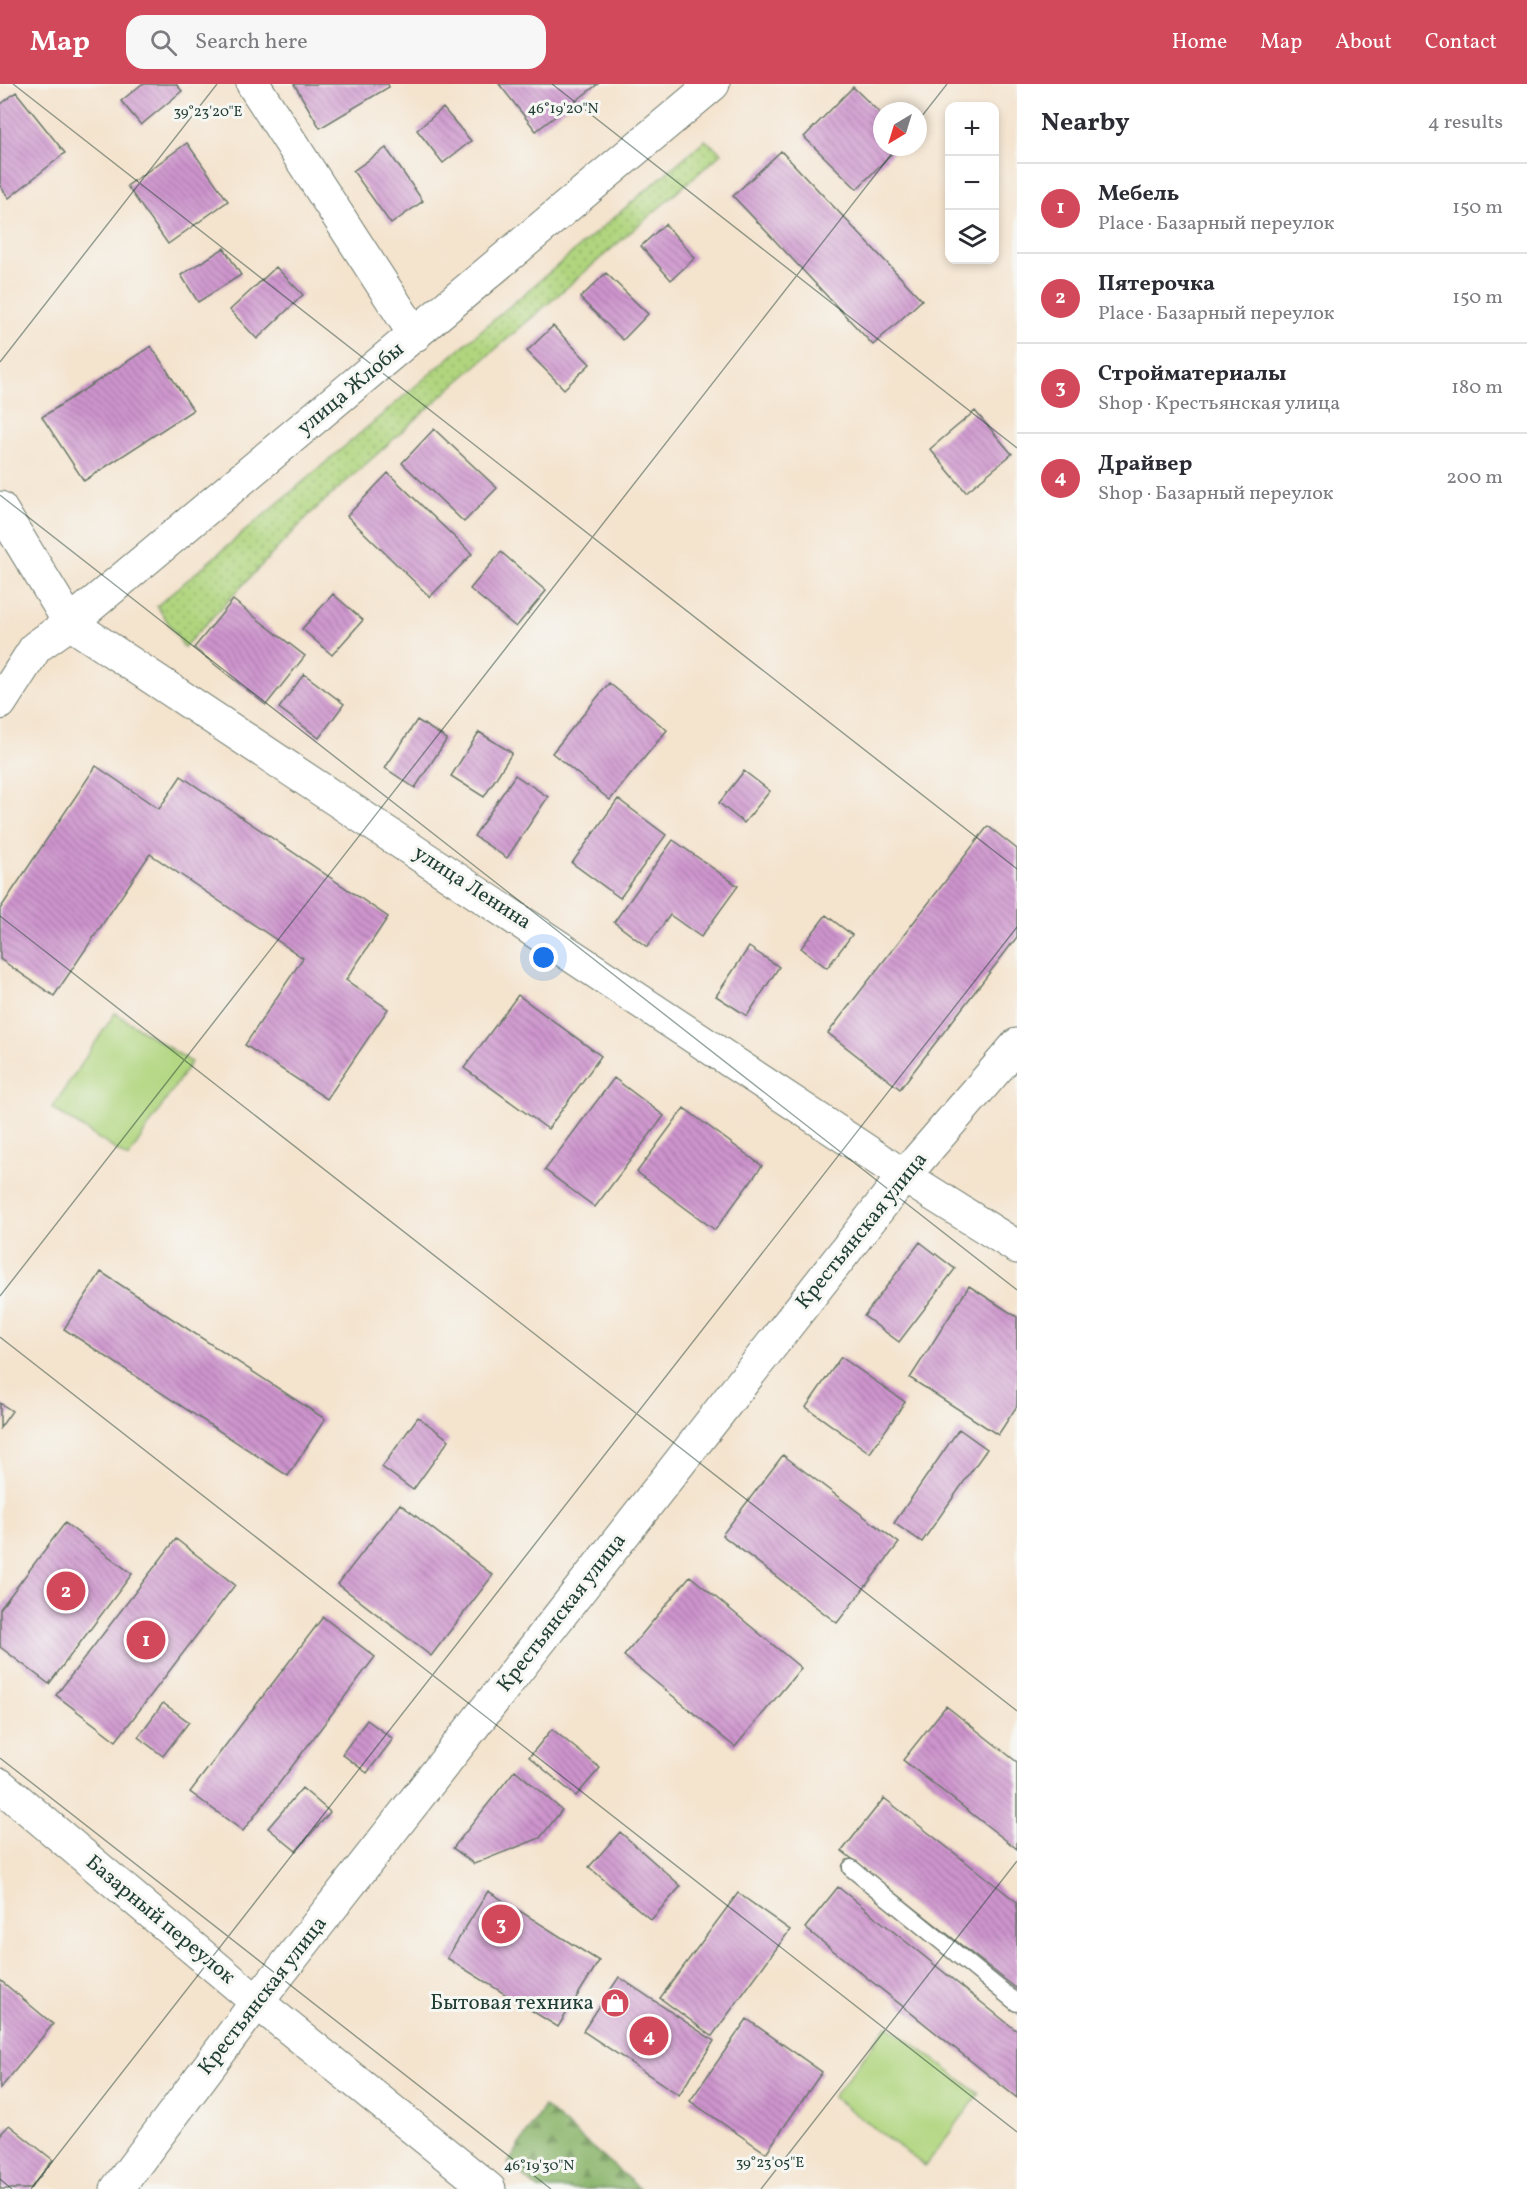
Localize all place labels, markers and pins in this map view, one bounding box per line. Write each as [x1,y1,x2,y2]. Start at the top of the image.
pin: 2 [46,1568,86,1614]
pin: 1 [126,1618,166,1662]
pin: 3 [482,1902,520,1946]
shop icon: Бытовая техника [599,1987,631,2019]
place label: Бытовая техника [430,1989,594,2018]
pin: 4 [630,2014,668,2058]

